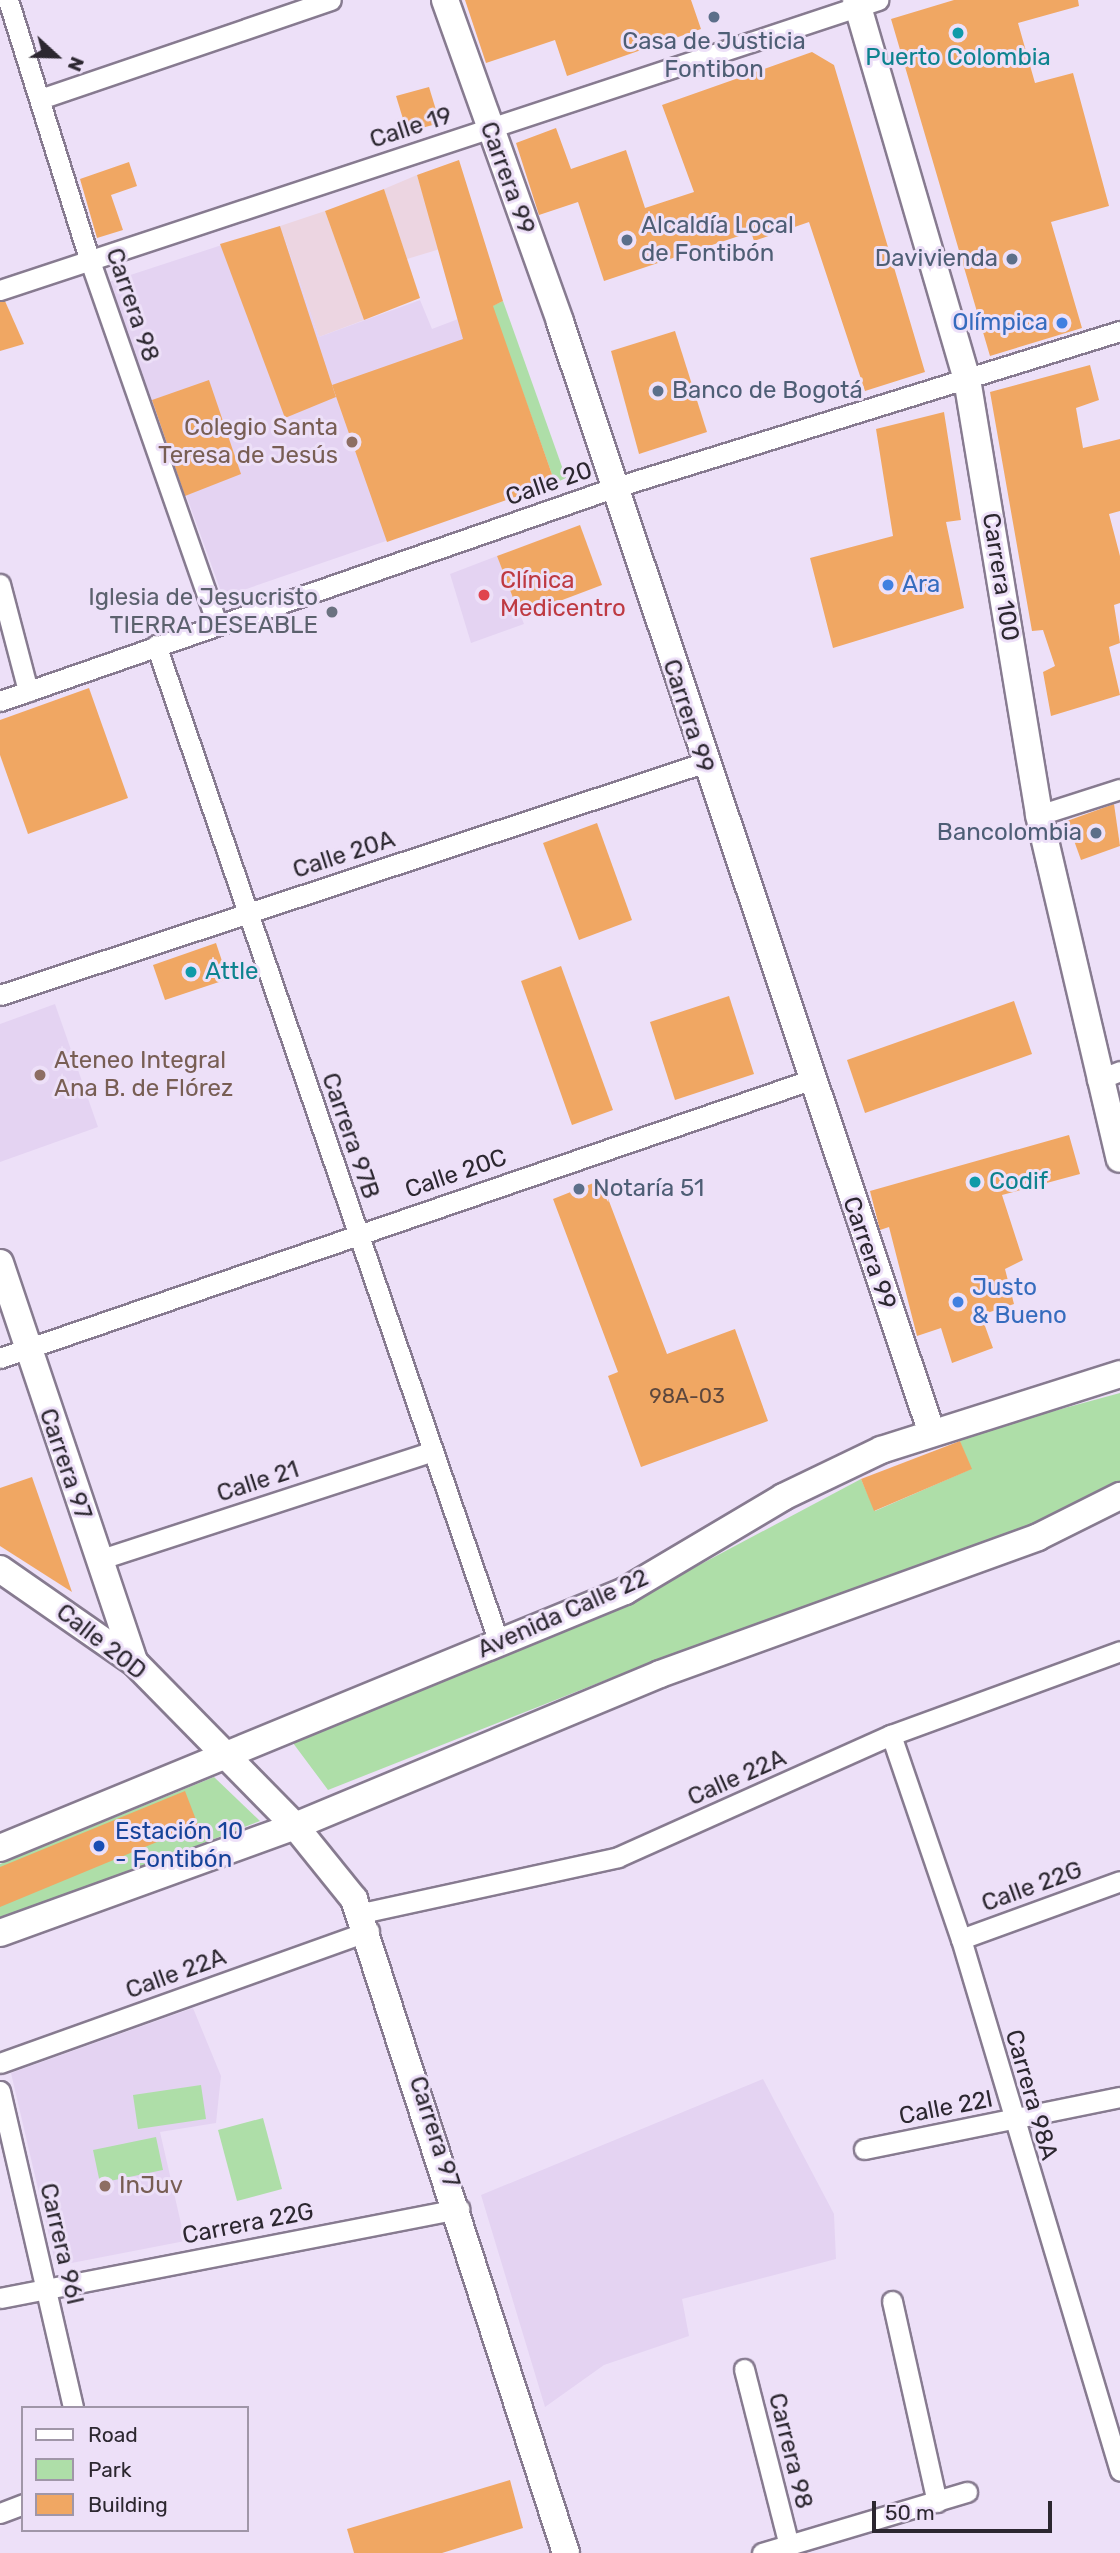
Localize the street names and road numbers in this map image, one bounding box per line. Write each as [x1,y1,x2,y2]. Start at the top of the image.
street label: Calle 19 [366,101,456,155]
street label: Carrera 99 [473,118,541,238]
street label: Carrera 98 [99,244,165,366]
street label: Calle 20 [502,456,596,512]
street label: Carrera 100 [976,511,1024,643]
street label: Carrera 99 [656,656,720,776]
street label: Calle 20A [289,825,399,885]
street label: Carrera 97B [315,1069,385,1203]
street label: Calle 20C [401,1143,511,1205]
street label: Carrera 99 [836,1193,902,1313]
street label: Carrera 97 [33,1405,97,1523]
street label: Calle 21 [213,1455,303,1509]
street label: Avenida Calle 22 [473,1563,653,1665]
street label: Calle 20D [50,1598,152,1686]
street label: Calle 22A [683,1744,791,1812]
street label: Calle 22G [978,1856,1086,1918]
street label: Calle 22A [122,1943,230,2005]
street label: Carrera 98A [999,2026,1063,2164]
street label: Carrera 97 [402,2073,466,2191]
street label: Calle 22I [897,2085,995,2131]
street label: Carrera 96I [33,2180,89,2308]
street label: Carrera 22G [180,2197,316,2251]
street label: Carrera 98 [762,2390,818,2512]

